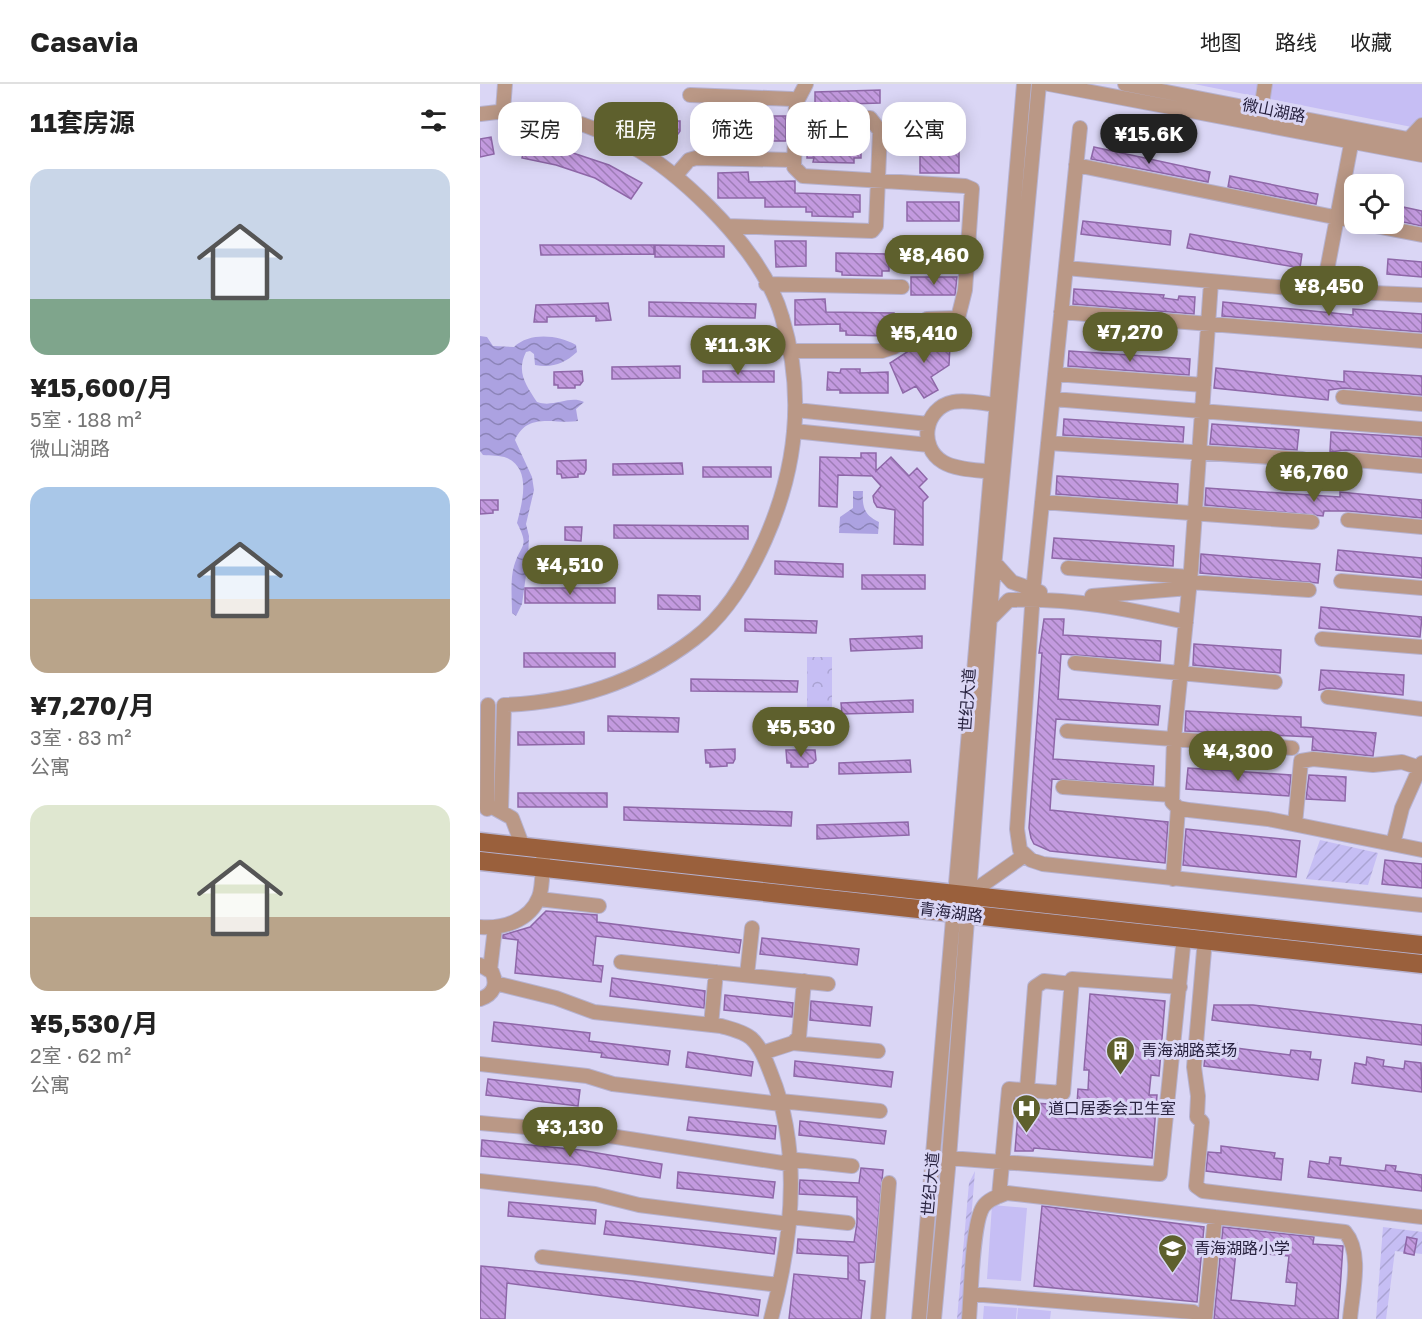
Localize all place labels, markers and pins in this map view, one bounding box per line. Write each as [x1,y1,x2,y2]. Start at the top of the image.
pin: ¥15.6K [1100,114,1198,165]
pin: ¥8,460 [885,235,983,286]
pin: ¥8,450 [1280,266,1378,317]
pin: ¥7,270 [1081,312,1179,363]
pin: ¥5,410 [875,313,973,364]
pin: ¥11.3K [689,325,787,376]
pin: ¥6,760 [1265,452,1363,503]
pin: ¥4,510 [521,545,619,596]
pin: ¥5,530 [752,707,850,758]
pin: ¥4,300 [1189,731,1287,782]
building icon: 青海湖路菜场 [1104,1034,1136,1076]
place label: 青海湖路菜场 [1141,1040,1237,1060]
hospital icon: 道口居委会卫生室 [1011,1092,1043,1134]
place label: 道口居委会卫生室 [1048,1098,1176,1118]
pin: ¥3,130 [521,1107,619,1158]
school or university icon: 青海湖路小学 [1157,1232,1189,1274]
place label: 青海湖路小学 [1194,1238,1290,1258]

